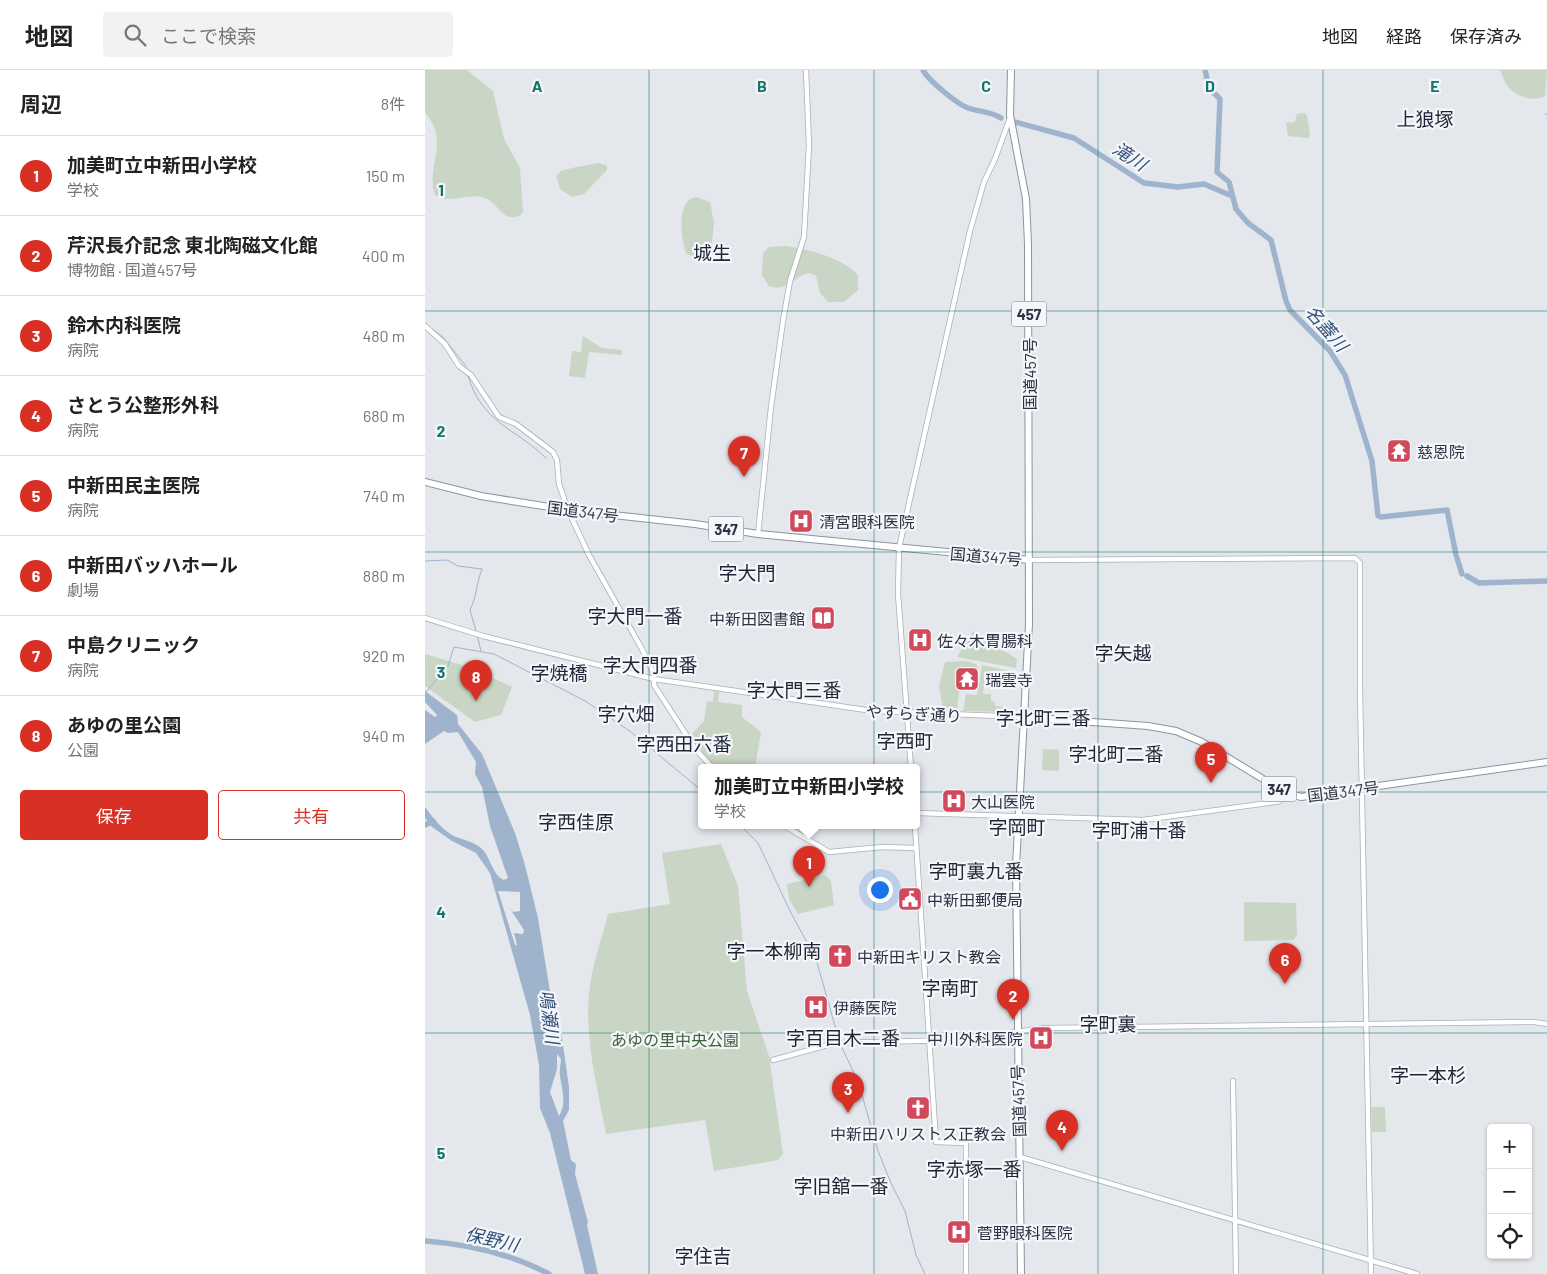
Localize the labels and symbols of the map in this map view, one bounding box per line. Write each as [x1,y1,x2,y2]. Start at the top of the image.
text: A [532,76,543,95]
text: B [757,76,767,95]
text: C [981,76,991,95]
text: D [1205,76,1215,95]
text: E [1430,76,1440,95]
district label: 上狼塚 [1396,107,1454,130]
water label: 滝川 [1109,137,1153,176]
text: 1 [438,180,444,199]
district label: 城生 [693,241,731,264]
water label: 名蓋川 [1301,300,1354,357]
road number: 457 [1011,302,1047,326]
street label: 国道457号 [1020,338,1039,410]
text: 2 [437,421,446,440]
pin: 7 [728,436,760,477]
temple icon: 慈恩院 [1386,438,1412,464]
place label: 慈恩院 [1417,442,1465,461]
street label: 国道347号 [546,497,620,525]
hospital icon: 清宮眼科医院 [788,508,814,534]
place label: 清宮眼科医院 [819,512,915,531]
road number: 347 [709,516,743,542]
street label: 国道347号 [949,543,1023,569]
district label: 字大門 [718,561,776,584]
district label: 字大門一番 [587,604,683,627]
library icon: 中新田図書館 [810,605,836,631]
place label: 中新田図書館 [709,609,805,628]
hospital icon: 佐々木胃腸科 [907,627,933,653]
place label: 佐々木胃腸科 [937,631,1033,650]
district label: 字矢越 [1094,641,1152,664]
district label: 字大門四番 [602,653,698,676]
pin: 8 [460,660,492,701]
district label: 字焼橋 [530,661,588,684]
text: 3 [437,662,445,681]
temple icon: 瑞雲寺 [954,666,980,692]
place label: 瑞雲寺 [985,670,1033,689]
district label: 字大門三番 [746,678,842,701]
street label: やすらぎ通り [866,701,962,725]
district label: 字穴畑 [597,702,655,725]
district label: 字北町三番 [995,706,1091,729]
district label: 字西町 [876,729,934,752]
district label: 字西田六番 [636,732,732,755]
district label: 字北町二番 [1068,742,1164,765]
pin: 5 [1195,742,1227,783]
road number: 347 [1261,776,1297,802]
street label: 国道347号 [1306,777,1380,805]
hospital icon: 大山医院 [941,788,967,814]
place label: 大山医院 [971,792,1035,811]
district label: 字西佳原 [538,810,614,833]
district label: 字岡町 [988,815,1046,838]
district label: 字町浦十番 [1091,818,1187,841]
pin: 1 [793,846,825,887]
district label: 字町裏九番 [928,859,1024,882]
your location [867,877,893,903]
public building icon: 中新田郵便局 [897,886,923,912]
place label: 中新田郵便局 [927,890,1023,909]
text: 4 [436,902,446,921]
district label: 字一本柳南 [726,939,822,962]
church icon: 中新田キリスト教会 [827,943,853,969]
pin: 6 [1269,943,1301,984]
place label: 中新田キリスト教会 [857,947,1001,966]
district label: 字南町 [921,976,979,999]
pin: 2 [997,979,1029,1020]
water label: 鳴瀬川 [536,989,564,1047]
hospital icon: 伊藤医院 [803,994,829,1020]
place label: 伊藤医院 [833,998,897,1017]
district label: 字町裏 [1079,1012,1137,1035]
hospital icon: 中川外科医院 [1028,1025,1054,1051]
district label: 字百目木二番 [786,1026,900,1049]
place label: 中川外科医院 [927,1029,1023,1048]
park label: あゆの里中央公園 [611,1030,739,1049]
district label: 字一本杉 [1390,1063,1466,1086]
street label: 国道457号 [1007,1064,1029,1138]
pin: 3 [832,1072,864,1113]
church icon: 中新田ハリストス正教会 [905,1095,931,1121]
pin: 4 [1046,1110,1078,1151]
place label: 中新田ハリストス正教会 [830,1124,1006,1143]
text: 5 [437,1143,446,1162]
district label: 字赤塚一番 [926,1157,1022,1180]
district label: 字旧舘一番 [793,1174,889,1197]
hospital icon: 菅野眼科医院 [946,1219,972,1245]
water label: 保野川 [463,1222,523,1256]
place label: 菅野眼科医院 [977,1223,1073,1242]
district label: 字住吉 [674,1244,732,1267]

